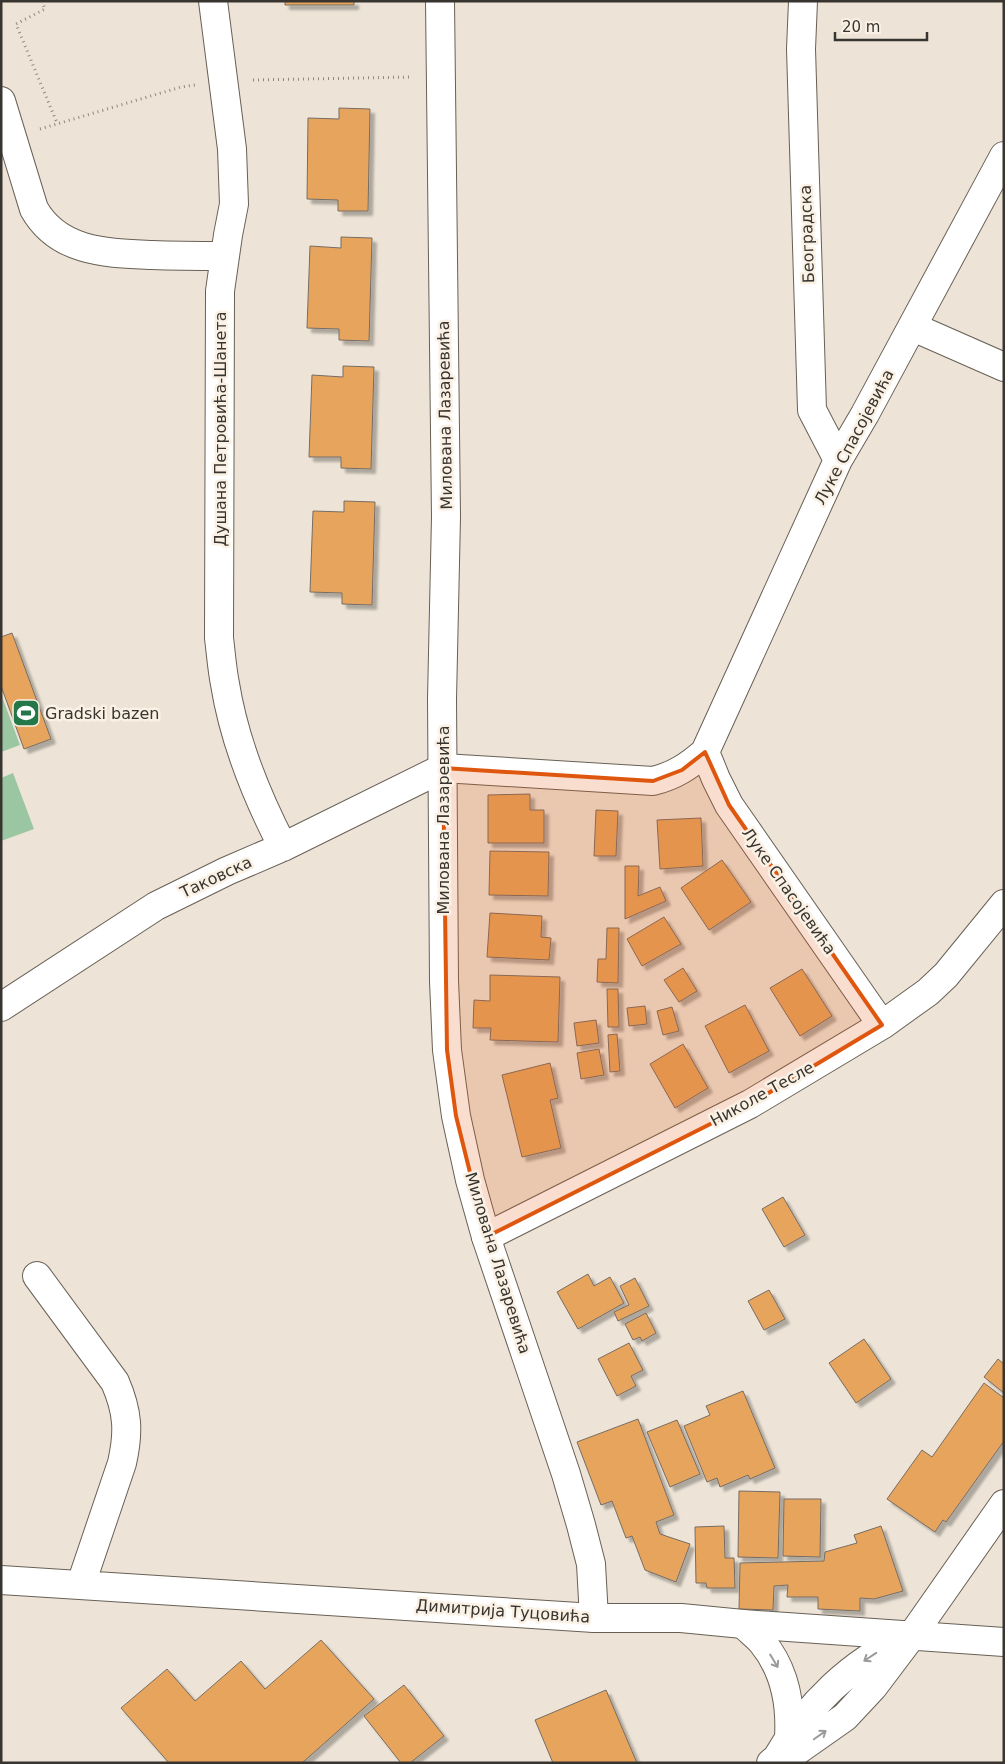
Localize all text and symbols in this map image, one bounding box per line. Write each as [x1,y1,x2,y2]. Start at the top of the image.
scale bar [835,10,928,42]
text: 20 m [842,18,880,36]
street label: Београдска [796,185,818,283]
street label: Душана Петровића-Шанета [211,311,230,547]
street label: Милована Лазаревића [434,320,456,510]
street label: Луке Спасојевића [810,366,898,508]
sports icon: Gradski bazen [11,698,41,728]
place label: Gradski bazen [45,704,159,723]
street label: Милована Лазаревића [434,725,453,915]
street label: Луке Спасојевића [738,824,840,958]
street label: Таковска [176,852,255,902]
street label: Николе Тесле [707,1058,817,1130]
street label: Милована Лазаревића [461,1170,535,1356]
street label: Димитрија Туцовића [415,1595,591,1627]
one-way arrow [863,1652,877,1662]
one-way arrow [770,1653,780,1667]
one-way arrow [813,1730,827,1740]

